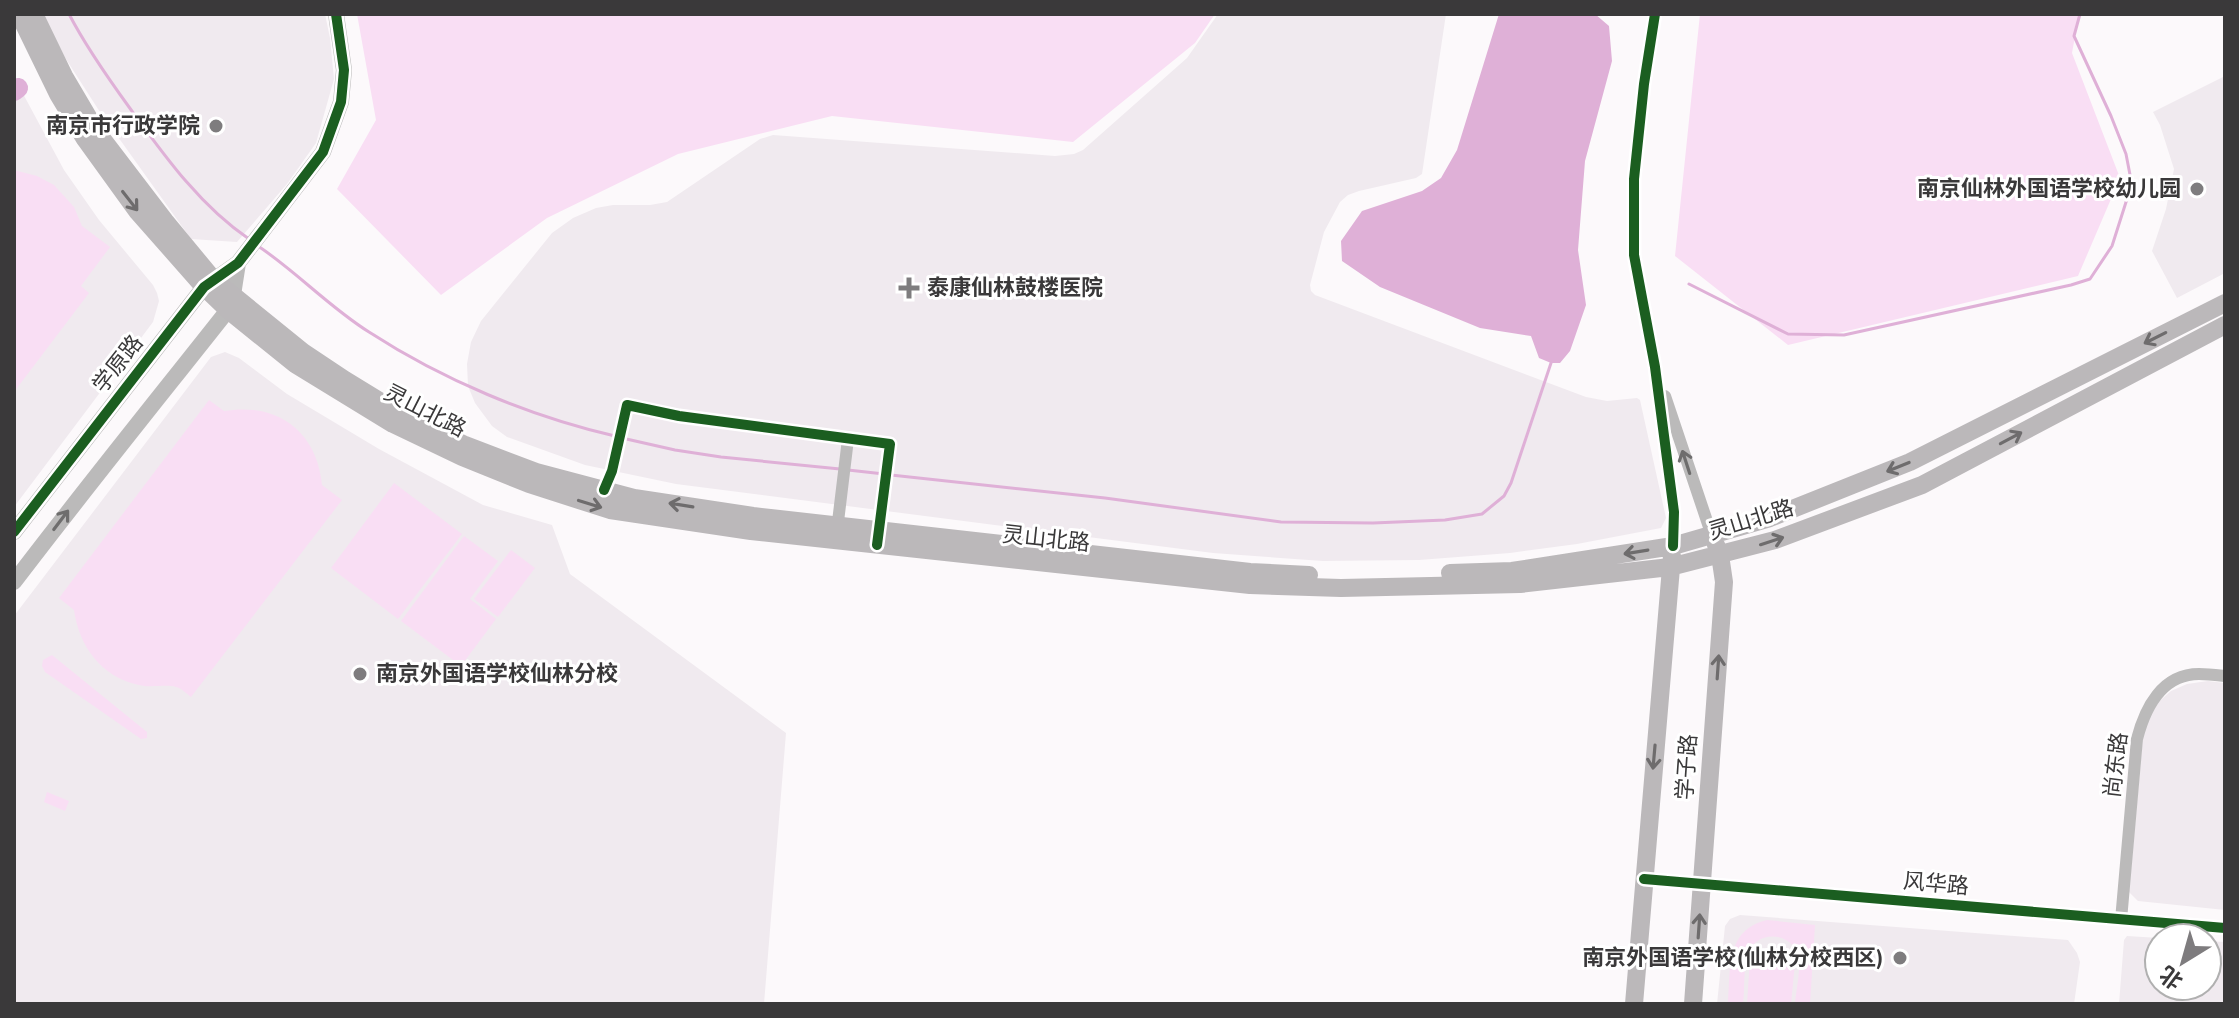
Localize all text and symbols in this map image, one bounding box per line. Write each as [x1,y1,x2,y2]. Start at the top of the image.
place label: 南京市行政学院 [46,111,200,141]
marker: 南京市行政学院 [207,117,225,135]
place label: 南京仙林外国语学校幼儿园 [1917,174,2181,204]
marker: 南京仙林外国语学校幼儿园 [2188,180,2206,198]
one-way arrow [121,190,139,211]
place label: 泰康仙林鼓楼医院 [927,273,1103,303]
marker: 泰康仙林鼓楼医院 [898,277,920,299]
street label: 学原路 [86,329,150,399]
one-way arrow [2144,331,2168,346]
street label: 灵山北路 [379,378,471,444]
one-way arrow [1998,429,2022,445]
one-way arrow [1678,450,1693,475]
one-way arrow [1886,461,1911,475]
street label: 灵山北路 [1705,493,1797,547]
one-way arrow [669,497,694,512]
one-way arrow [577,498,602,512]
one-way arrow [53,509,70,531]
street label: 灵山北路 [1001,519,1091,559]
one-way arrow [1760,532,1785,547]
one-way arrow [1623,545,1649,560]
one-way arrow [1711,654,1726,681]
place label: 南京外国语学校仙林分校 [376,659,618,689]
marker: 南京外国语学校仙林分校 [351,665,369,683]
street label: 尚东路 [2097,730,2135,800]
street label: 学子路 [1670,733,1704,801]
one-way arrow [1647,743,1662,770]
street label: 风华路 [1902,866,1970,902]
one-way arrow [1692,913,1707,940]
north arrow [2143,922,2223,1002]
place label: 南京外国语学校(仙林分校西区) [1582,943,1884,973]
marker: 南京外国语学校(仙林分校西区) [1891,949,1909,967]
text: 北 [2154,959,2189,996]

